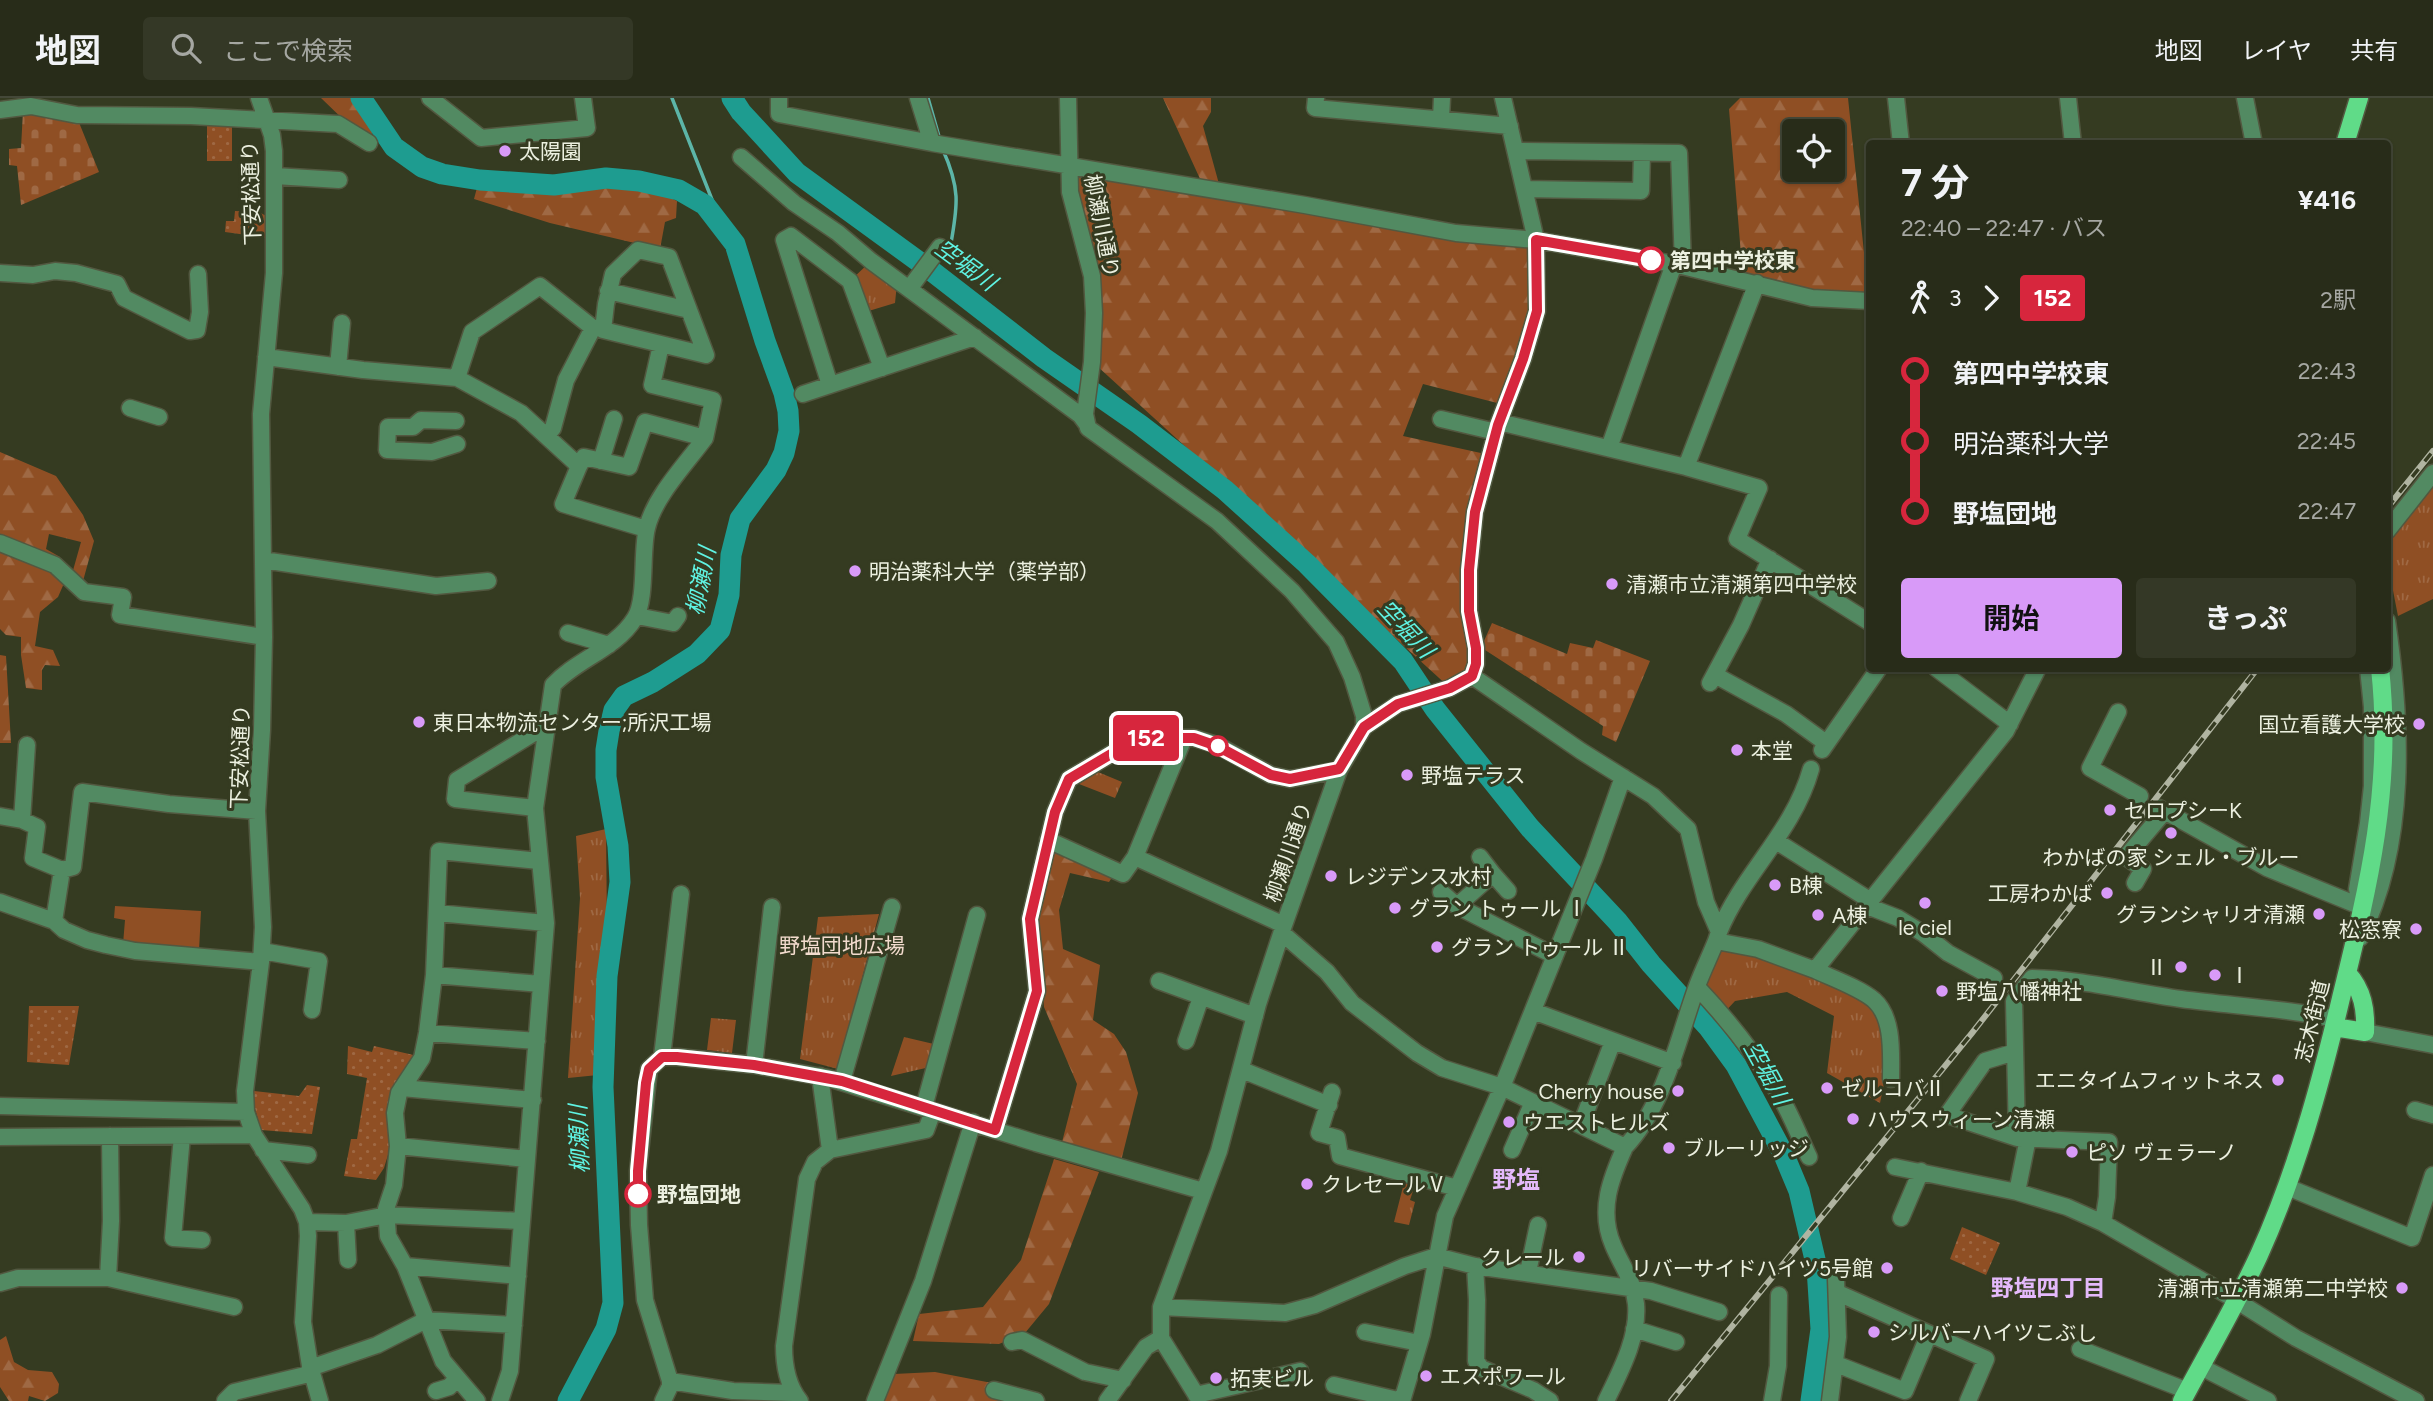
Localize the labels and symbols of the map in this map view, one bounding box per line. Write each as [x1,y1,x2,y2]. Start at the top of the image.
place label: 太陽園 [519,139,582,164]
street label: 下安松通り [237,140,265,246]
marker: 太陽園 [497,143,513,159]
street label: 柳瀬川通り [1080,172,1124,280]
water label: 空堀川 [930,233,1005,298]
marker: 第四中学校東 [1638,247,1664,273]
place label: 第四中学校東 [1670,248,1796,273]
water label: 柳瀬川 [681,542,722,618]
place label: 明治薬科大学（薬学部） [869,559,1100,584]
marker: 明治薬科大学（薬学部） [847,563,863,579]
place label: 清瀬市立清瀬第四中学校 [1626,572,1857,597]
marker: 清瀬市立清瀬第四中学校 [1604,576,1620,592]
water label: 空堀川 [1372,594,1442,666]
street label: 下安松通り [226,704,254,810]
place label: 東日本物流センター;所沢工場 [433,710,711,735]
place label: 国立看護大学校 [2258,712,2405,737]
marker: 東日本物流センター;所沢工場 [411,714,427,730]
line badge: 152 [1106,715,1186,761]
marker: 国立看護大学校 [2411,716,2427,732]
unlabelled marker [1208,736,1228,756]
place label: 本堂 [1751,738,1793,763]
marker: 本堂 [1729,742,1745,758]
place label: 野塩テラス [1421,763,1526,788]
marker: 野塩テラス [1399,767,1415,783]
street label: 柳瀬川通り [1259,798,1317,906]
place label: セロプシーK [2124,798,2242,823]
marker: セロプシーK [2102,802,2118,818]
marker: わかばの家 シェル・ブルー [2163,825,2179,841]
place label: わかばの家 シェル・ブルー [2042,845,2300,870]
place label: レジデンス水村 [1345,864,1492,889]
marker: レジデンス水村 [1323,868,1339,884]
place label: B棟 [1789,873,1823,898]
marker: B棟 [1767,877,1783,893]
place label: 工房わかば [1988,881,2093,906]
marker: 工房わかば [2099,885,2115,901]
marker: le ciel [1917,895,1933,911]
place label: グラン トゥール Ⅰ [1409,896,1587,921]
marker: グラン トゥール Ⅰ [1387,900,1403,916]
place label: グランシャリオ清瀬 [2116,902,2305,927]
place label: A棟 [1832,903,1867,928]
marker: グランシャリオ清瀬 [2311,906,2327,922]
marker: A棟 [1810,907,1826,923]
place label: le ciel [1898,915,1952,940]
place label: 松窓寮 [2339,917,2402,942]
marker: 松窓寮 [2408,921,2424,937]
park label: 野塩団地広場 [779,933,905,958]
place label: グラン トゥール Ⅱ [1451,935,1629,960]
marker: グラン トゥール Ⅱ [1429,939,1445,955]
place label: Ⅱ [2146,955,2167,980]
marker: Ⅱ [2173,959,2189,975]
place label: Ⅰ [2229,963,2250,988]
marker: Ⅰ [2207,967,2223,983]
street label: 志木街道 [2290,977,2334,1065]
place label: 野塩八幡神社 [1956,979,2082,1004]
marker: 野塩八幡神社 [1934,983,1950,999]
water label: 空堀川 [1738,1036,1797,1113]
place label: エニタイムフィットネス [2035,1068,2264,1093]
marker: エニタイムフィットネス [2270,1072,2286,1088]
place label: ゼルコバⅡ [1841,1076,1946,1101]
place label: Cherry house [1538,1079,1664,1104]
marker: ゼルコバⅡ [1819,1080,1835,1096]
marker: Cherry house [1670,1083,1686,1099]
water label: 柳瀬川 [564,1101,594,1174]
place label: ハウスウィーン清瀬 [1867,1107,2055,1132]
place label: ウエストヒルズ [1523,1110,1670,1135]
marker: ハウスウィーン清瀬 [1845,1111,1861,1127]
marker: ウエストヒルズ [1501,1114,1517,1130]
place label: ブルーリッジ [1683,1136,1809,1161]
marker: ブルーリッジ [1661,1140,1677,1156]
place label: ピソ ヴェラーノ [2086,1140,2237,1165]
marker: ピソ ヴェラーノ [2064,1144,2080,1160]
district label: 野塩 [1492,1165,1540,1194]
place label: クレセールⅤ [1321,1172,1447,1197]
marker: クレセールⅤ [1299,1176,1315,1192]
marker: 野塩団地 [625,1181,651,1207]
place label: 野塩団地 [657,1182,741,1207]
place label: クレール [1481,1245,1565,1270]
marker: クレール [1571,1249,1587,1265]
place label: リバーサイドハイツ5号館 [1631,1256,1873,1281]
marker: リバーサイドハイツ5号館 [1879,1260,1895,1276]
district label: 野塩四丁目 [1991,1274,2106,1302]
place label: 清瀬市立清瀬第二中学校 [2157,1276,2388,1301]
marker: 清瀬市立清瀬第二中学校 [2394,1280,2410,1296]
place label: シルバーハイツこぶし [1888,1320,2097,1345]
marker: シルバーハイツこぶし [1866,1324,1882,1340]
place label: エスポワール [1440,1364,1566,1389]
place label: 拓実ビル [1230,1366,1314,1391]
marker: エスポワール [1418,1368,1434,1384]
marker: 拓実ビル [1208,1370,1224,1386]

